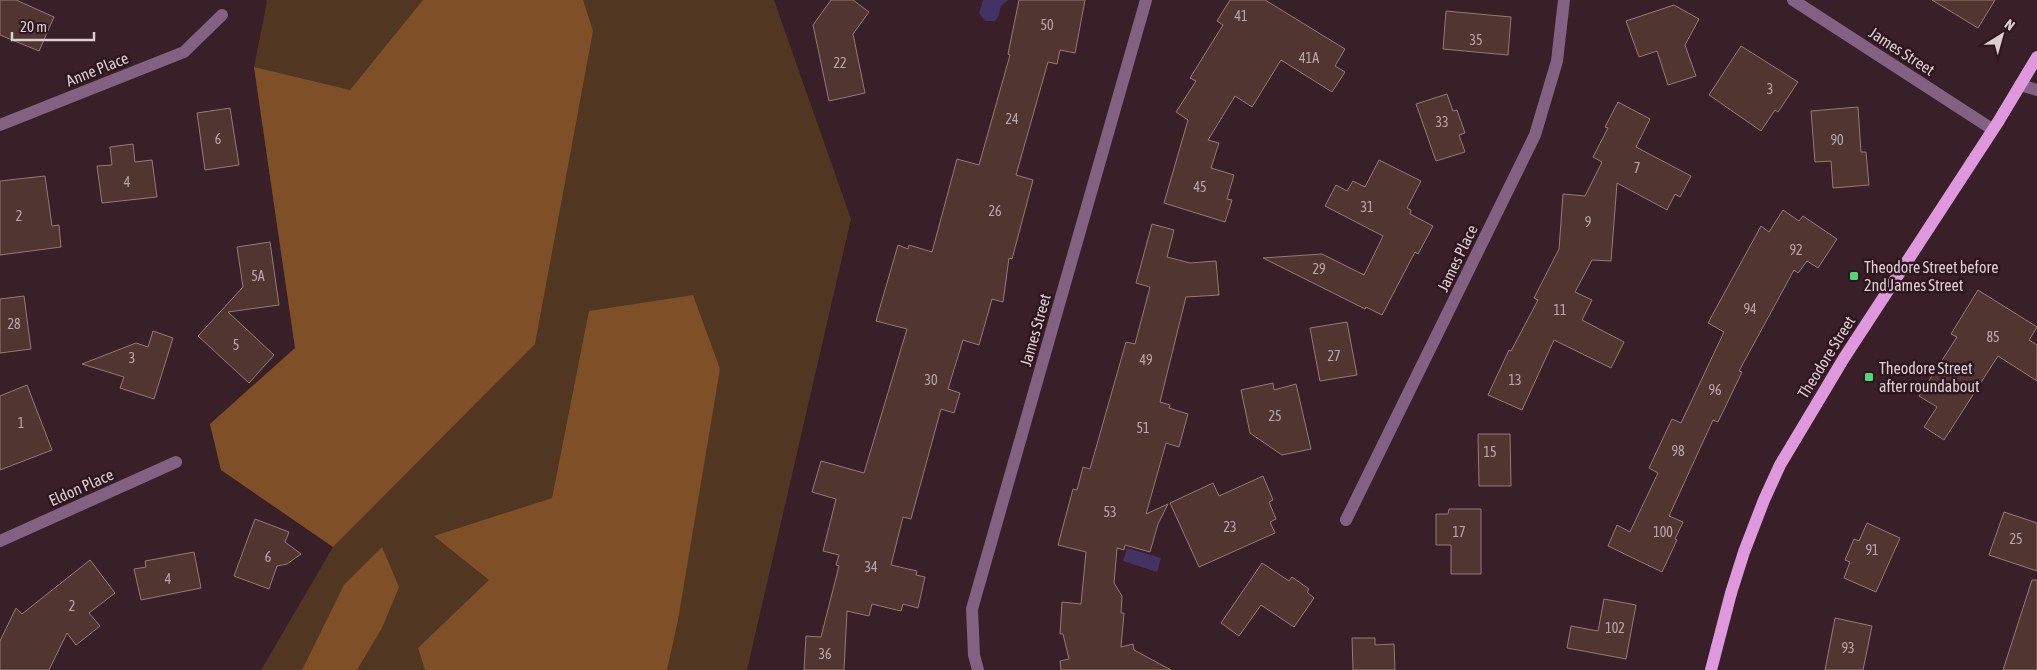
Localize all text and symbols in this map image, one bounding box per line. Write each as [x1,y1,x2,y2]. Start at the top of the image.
house number: 41 [1234,8,1248,24]
scale bar [12,10,95,42]
north arrow [1977,10,2027,60]
text: N [2002,16,2018,33]
house number: 50 [1040,17,1054,33]
text: 20 m [20,18,47,35]
street label: James Street [1866,23,1938,79]
house number: 35 [1469,32,1483,48]
street label: Anne Place [63,48,131,90]
house number: 41A [1299,50,1319,66]
house number: 22 [833,55,847,71]
house number: 3 [1767,81,1773,97]
house number: 24 [1005,111,1019,127]
house number: 33 [1435,114,1449,130]
house number: 6 [215,131,222,147]
house number: 90 [1830,132,1844,148]
house number: 7 [1634,160,1640,176]
house number: 4 [124,174,131,190]
house number: 45 [1193,179,1207,195]
house number: 31 [1360,199,1374,215]
house number: 26 [988,203,1002,219]
house number: 2 [16,208,22,224]
house number: 9 [1585,214,1591,230]
street label: James Place [1433,222,1481,294]
house number: 92 [1789,242,1803,258]
place label: Theodore Street before 2nd James Street [1864,258,1999,294]
house number: 29 [1312,261,1326,277]
house number: 5A [251,268,265,284]
marker: Theodore Street before 2nd James Street [1848,270,1860,282]
street label: James Street [1016,291,1054,368]
house number: 94 [1743,301,1757,317]
house number: 11 [1553,302,1567,318]
street label: Theodore Street [1794,312,1859,401]
house number: 28 [7,316,21,332]
house number: 85 [1986,329,2000,345]
house number: 5 [233,337,239,353]
house number: 27 [1327,348,1341,364]
house number: 3 [129,350,135,366]
house number: 49 [1139,352,1153,368]
place label: Theodore Street after roundabout [1879,359,1980,395]
marker: Theodore Street after roundabout [1863,371,1875,383]
house number: 30 [924,372,938,388]
house number: 13 [1508,372,1522,388]
house number: 96 [1708,382,1722,398]
house number: 25 [1268,408,1282,424]
house number: 1 [18,415,24,431]
house number: 51 [1136,420,1150,436]
house number: 98 [1671,443,1685,459]
house number: 15 [1483,444,1497,460]
street label: Eldon Place [46,465,116,509]
house number: 53 [1103,504,1117,520]
house number: 23 [1223,519,1237,535]
house number: 17 [1452,524,1466,540]
house number: 100 [1653,524,1673,540]
house number: 25 [2009,531,2023,547]
house number: 91 [1865,542,1879,558]
house number: 6 [265,549,272,565]
house number: 34 [864,559,878,575]
house number: 4 [165,571,172,587]
house number: 2 [69,598,75,614]
house number: 102 [1605,620,1625,636]
house number: 93 [1841,640,1855,656]
house number: 36 [818,646,832,662]

